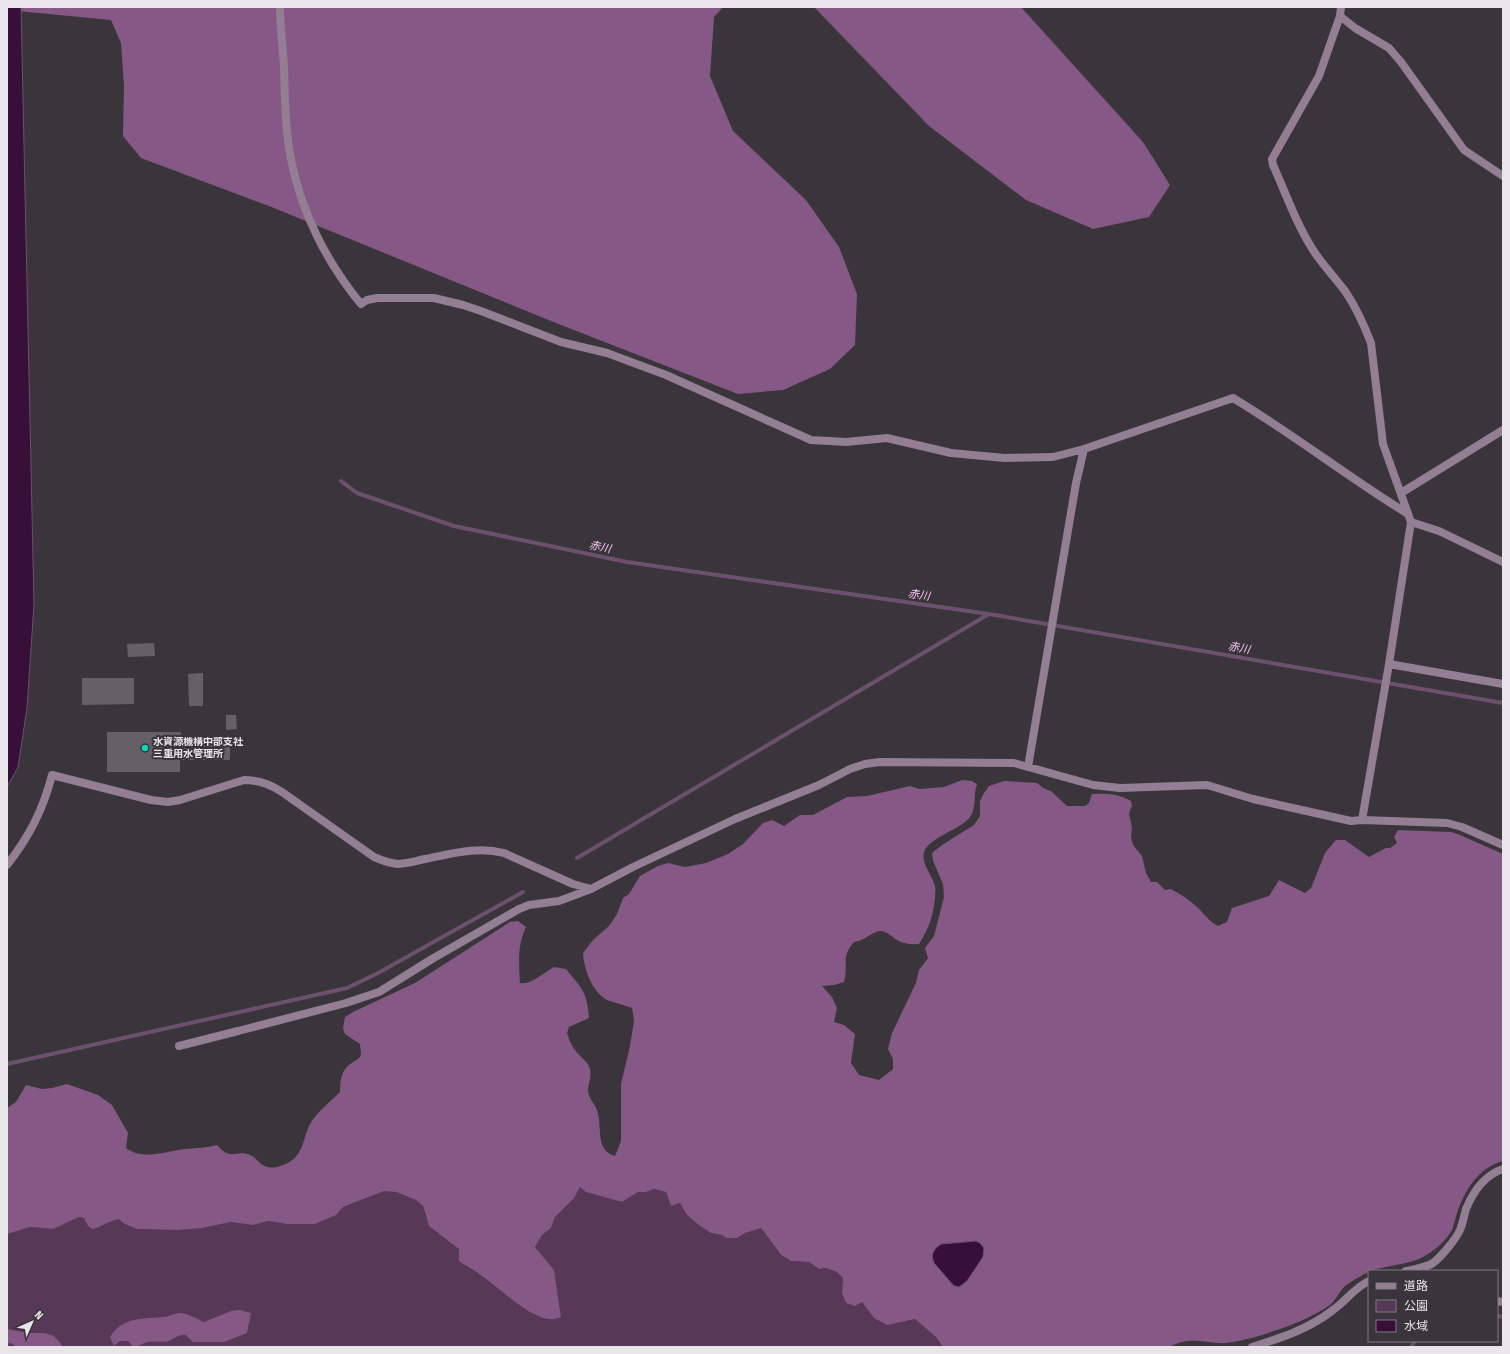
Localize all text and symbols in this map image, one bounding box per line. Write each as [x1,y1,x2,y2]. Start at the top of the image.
water label: 赤川 [588,538,613,556]
water label: 赤川 [907,587,932,603]
water label: 赤川 [1227,640,1252,656]
place label: 水資源機構中部支社 三重用水管理所 [153,736,244,760]
marker: 水資源機構中部支社 三重用水管理所 [140,743,150,753]
legend [1368,1270,1498,1342]
text: 道路 [1404,1279,1428,1293]
text: 公園 [1404,1299,1428,1313]
north arrow [12,1302,52,1342]
text: N [32,1308,46,1322]
text: 水域 [1404,1319,1428,1333]

